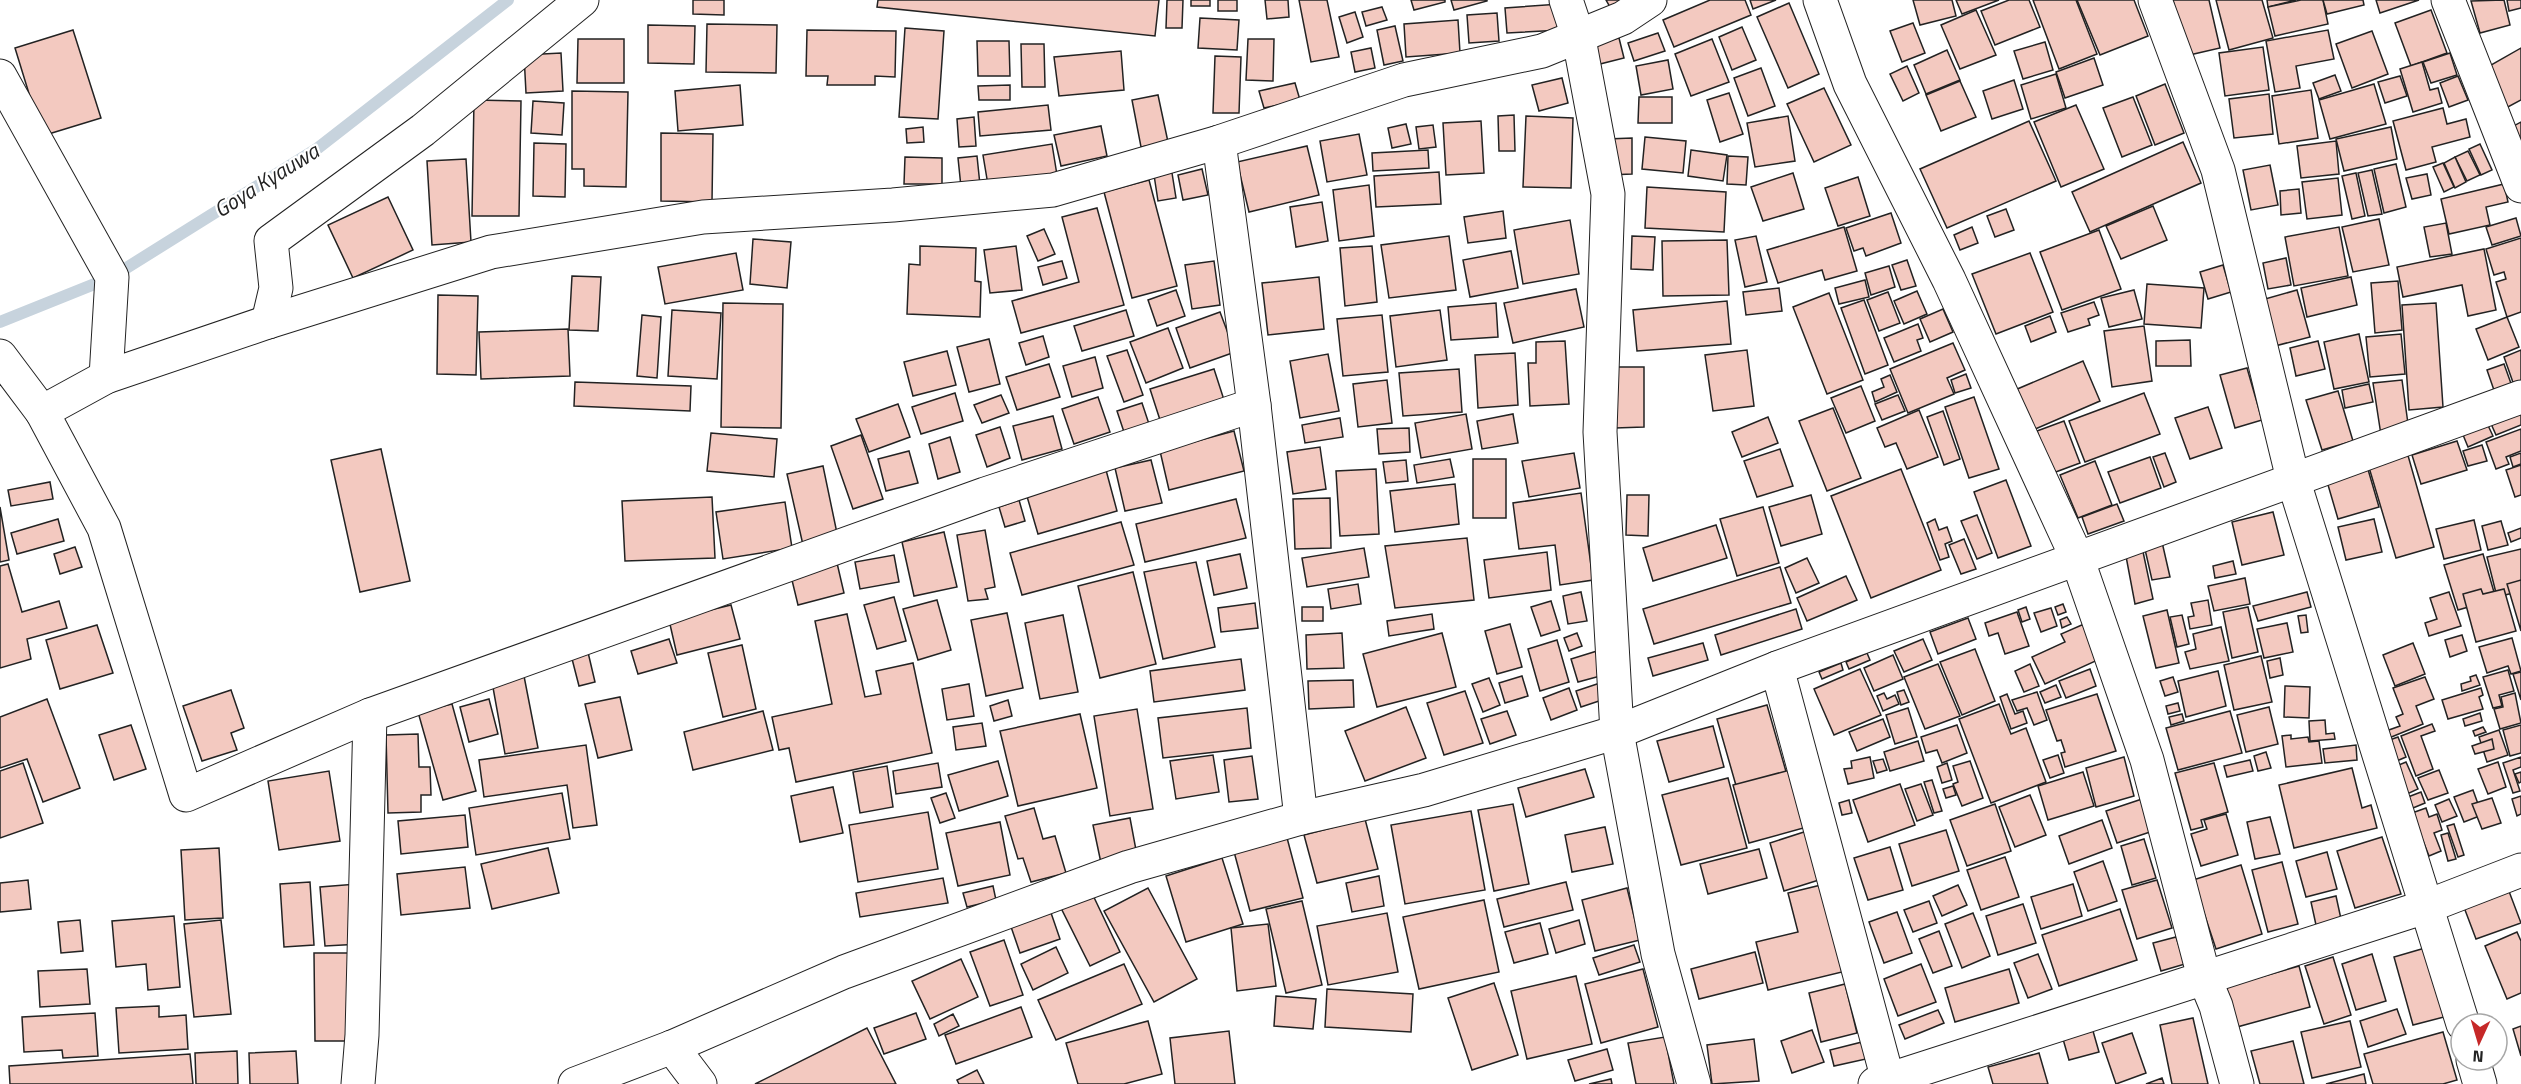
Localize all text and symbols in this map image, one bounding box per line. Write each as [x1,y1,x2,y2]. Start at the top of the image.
water label: Goya Kyauwa [207,133,327,226]
north arrow [2449,1012,2509,1072]
text: N [2472,1045,2484,1069]

